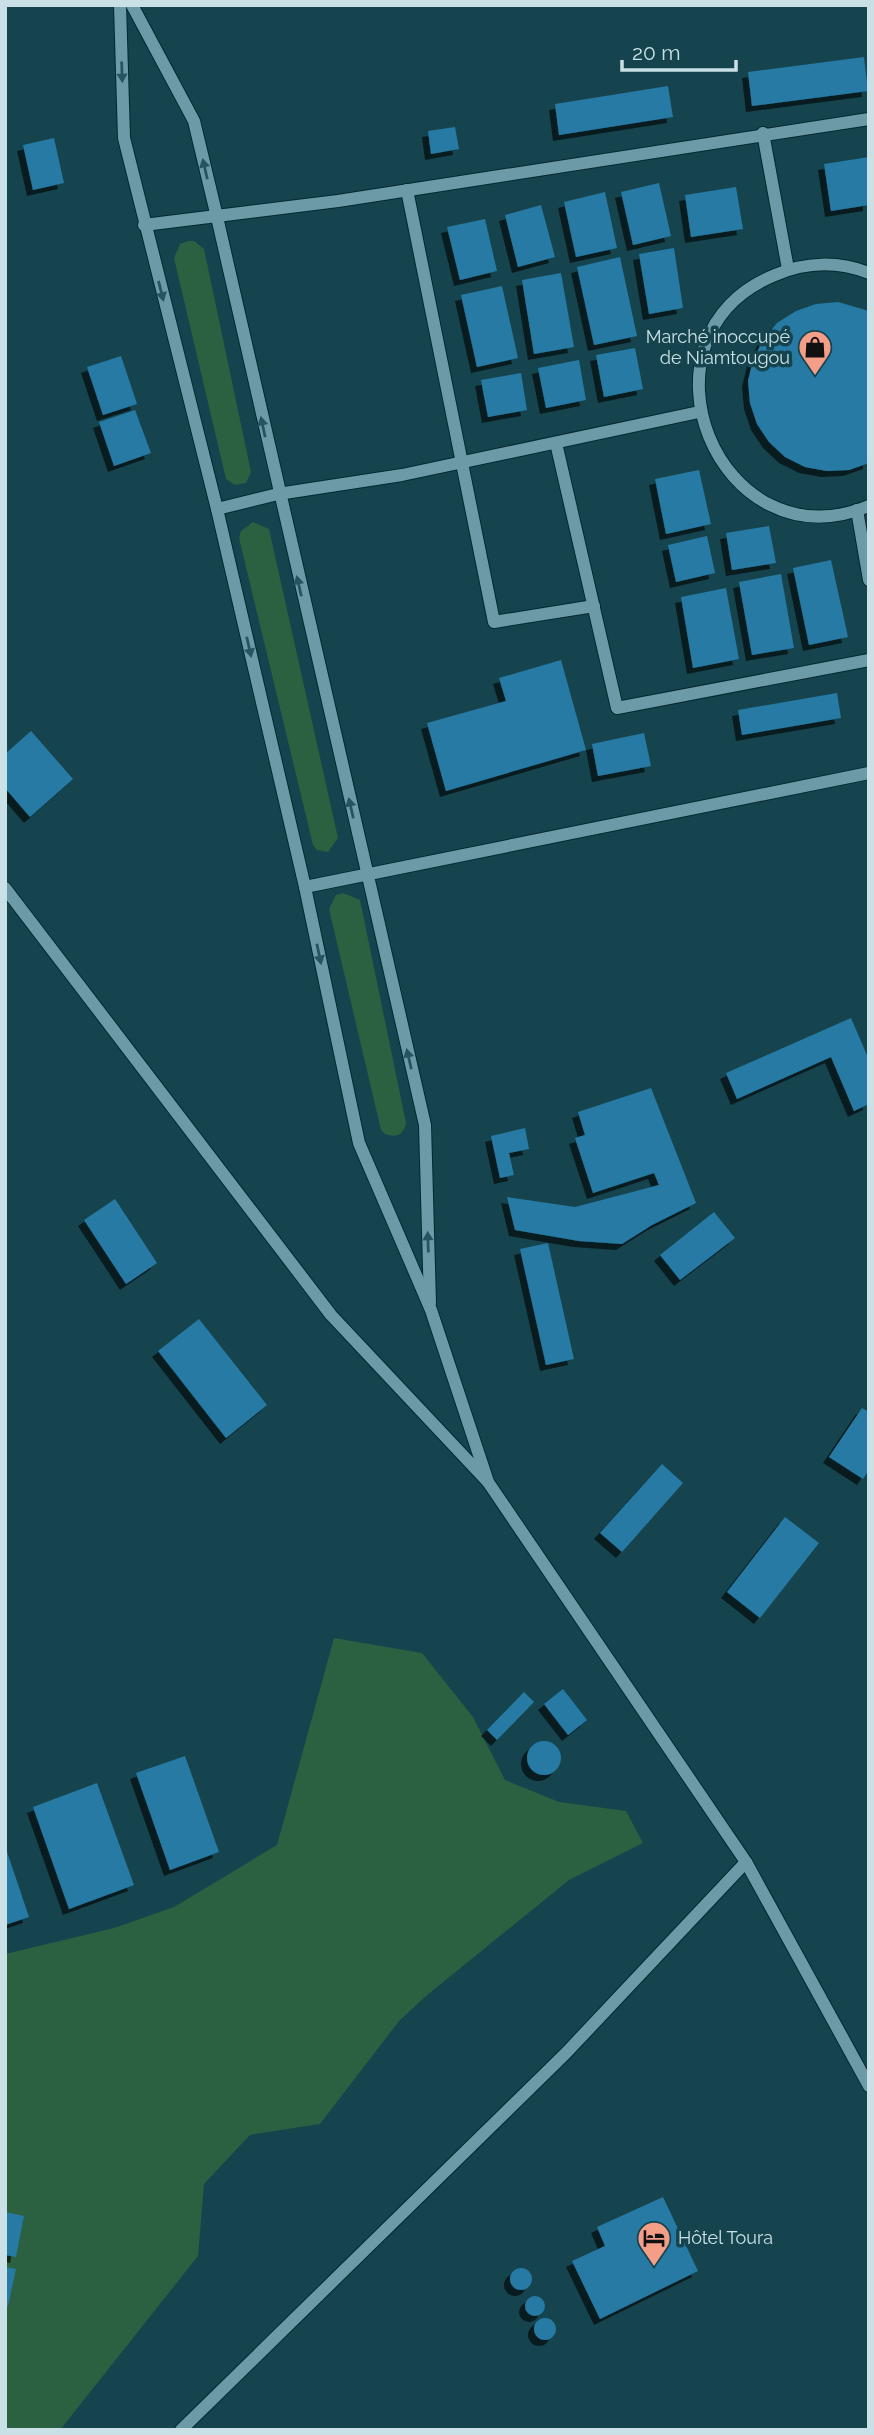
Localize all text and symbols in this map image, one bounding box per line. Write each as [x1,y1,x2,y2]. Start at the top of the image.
scale bar [622,28,736,72]
text: 20 m [632,40,680,65]
one-way arrow [117,61,128,83]
one-way arrow [200,158,211,180]
one-way arrow [156,280,167,302]
place label: Marché inoccupé de Niamtougou [646,326,790,368]
shop icon: Marché inoccupé de Niamtougou [796,328,834,377]
one-way arrow [257,416,268,438]
one-way arrow [294,575,305,597]
one-way arrow [244,636,255,658]
one-way arrow [345,796,356,818]
one-way arrow [313,943,324,965]
one-way arrow [404,1048,415,1070]
one-way arrow [423,1230,434,1252]
hotel icon: Hôtel Toura [635,2219,673,2268]
place label: Hôtel Toura [678,2227,773,2248]

